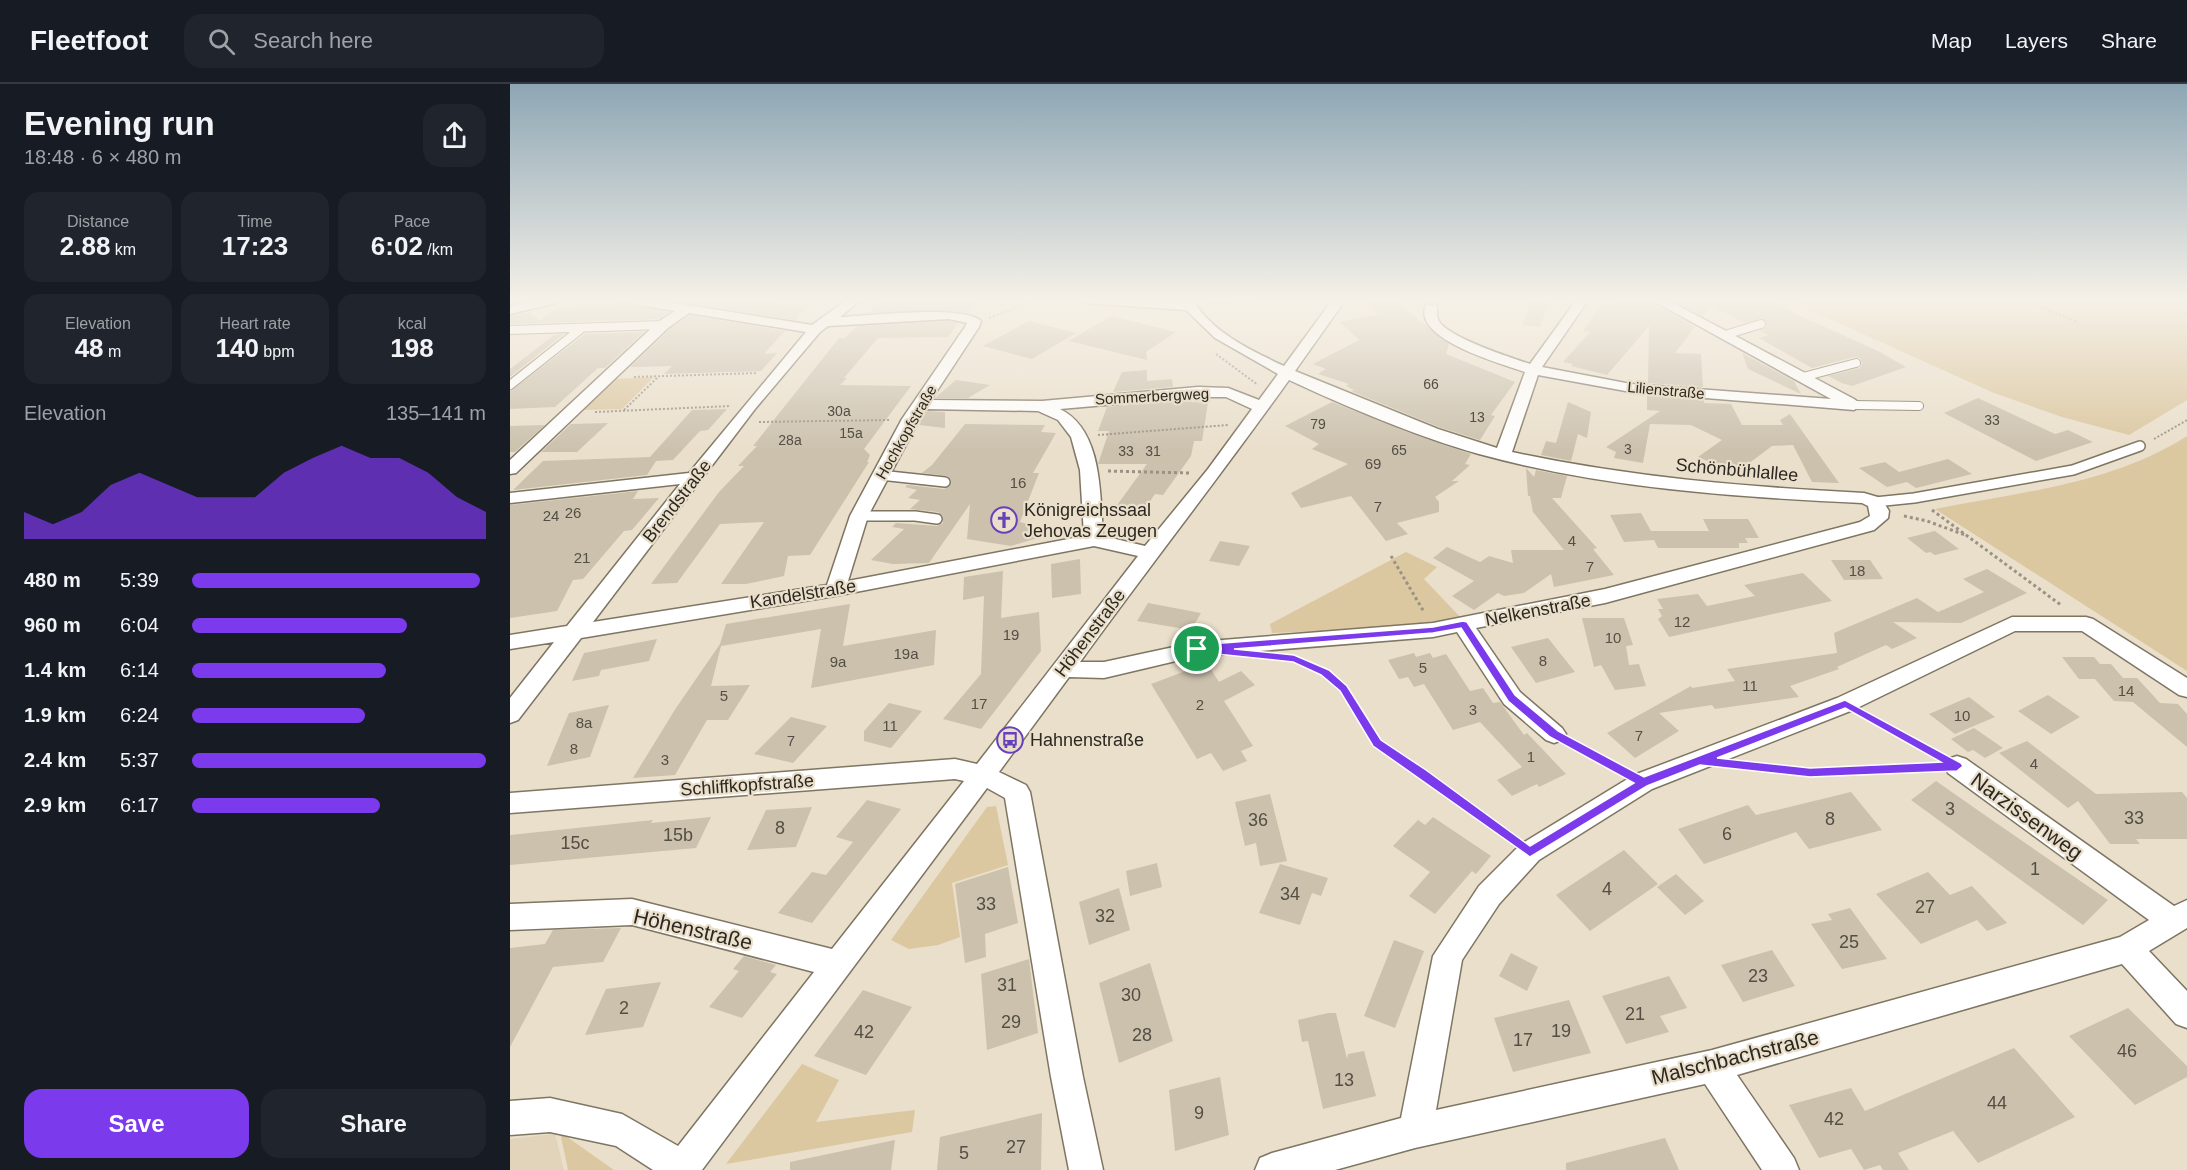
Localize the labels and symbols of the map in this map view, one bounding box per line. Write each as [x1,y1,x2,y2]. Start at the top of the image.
house number: 66 [1423,376,1439,392]
street label: Lilienstraße [1627,378,1705,402]
street label: Hochkopfstraße [872,382,940,482]
street label: Sommerbergweg [1095,385,1209,407]
house number: 30a [827,403,851,419]
house number: 13 [1469,409,1485,425]
house number: 33 [1984,412,2000,428]
house number: 79 [1310,416,1326,432]
house number: 15a [839,425,863,441]
house number: 28a [778,432,802,448]
house number: 3 [1624,441,1632,457]
house number: 65 [1391,442,1407,458]
house number: 33 [1118,443,1134,459]
house number: 31 [1145,443,1161,459]
house number: 69 [1365,455,1381,472]
street label: Schönbühlallee [1675,455,1799,485]
street label: Brendstraße [639,456,715,546]
house number: 16 [1010,474,1026,491]
house number: 7 [1374,498,1382,515]
place label: Königreichssaal Jehovas Zeugen [1024,500,1157,541]
house number: 26 [565,504,581,521]
church icon: Königreichssaal Jehovas Zeugen [989,505,1019,535]
house number: 24 [543,507,559,524]
house number: 4 [1568,532,1576,549]
house number: 21 [574,549,590,566]
house number: 7 [1586,558,1594,575]
house number: 18 [1849,562,1865,579]
street label: Kandelstraße [749,576,857,612]
street label: Höhenstraße [1051,585,1129,681]
street label: Nelkenstraße [1484,590,1592,630]
house number: 12 [1674,613,1690,630]
pin [1171,623,1222,674]
house number: 19 [1003,626,1019,643]
house number: 10 [1605,629,1621,646]
house number: 19a [893,645,919,662]
house number: 8 [1539,652,1547,669]
house number: 9a [830,653,847,670]
house number: 5 [1419,659,1427,676]
house number: 11 [1742,677,1758,694]
house number: 14 [2118,682,2134,699]
house number: 5 [720,687,728,704]
house number: 17 [971,695,987,712]
house number: 2 [1196,696,1204,713]
house number: 3 [1469,701,1477,718]
house number: 10 [1954,707,1970,724]
house number: 8a [576,714,593,731]
house number: 11 [882,717,898,734]
bus stop icon: Hahnenstraße [995,725,1025,755]
house number: 7 [1635,727,1643,744]
place label: Hahnenstraße [1030,730,1144,750]
house number: 7 [787,732,795,749]
house number: 8 [570,740,578,757]
house number: 1 [1527,748,1535,765]
house number: 3 [661,751,669,768]
house number: 4 [2030,755,2038,772]
street label: Narzissenweg [1967,768,2087,864]
street label: Schliffkopfstraße [680,770,814,800]
house number: 3 [1945,799,1955,819]
house number: 33 [2124,808,2144,828]
house number: 8 [1825,809,1835,829]
house number: 36 [1248,810,1268,830]
house number: 8 [775,818,785,838]
house number: 6 [1722,824,1732,844]
house number: 15b [663,825,693,845]
house number: 15c [560,833,590,853]
house number: 1 [2030,859,2040,879]
house number: 4 [1602,879,1612,899]
house number: 34 [1280,884,1300,904]
house number: 33 [976,894,996,914]
house number: 27 [1915,897,1935,917]
street label: Höhenstraße [631,904,755,954]
house number: 32 [1095,906,1115,926]
house number: 25 [1839,932,1859,952]
house number: 23 [1748,966,1768,986]
house number: 31 [997,975,1017,995]
house number: 30 [1121,985,1141,1005]
house number: 2 [619,998,629,1018]
house number: 21 [1625,1004,1645,1024]
house number: 29 [1001,1012,1021,1032]
house number: 19 [1551,1021,1571,1041]
house number: 42 [854,1022,874,1042]
house number: 28 [1132,1025,1152,1045]
street label: Malschbachstraße [1649,1025,1821,1089]
house number: 17 [1513,1030,1533,1050]
house number: 46 [2117,1041,2137,1061]
house number: 13 [1334,1070,1354,1090]
house number: 44 [1987,1093,2007,1113]
house number: 9 [1194,1103,1204,1123]
house number: 42 [1824,1109,1844,1129]
house number: 27 [1006,1137,1026,1157]
house number: 5 [959,1143,969,1163]

